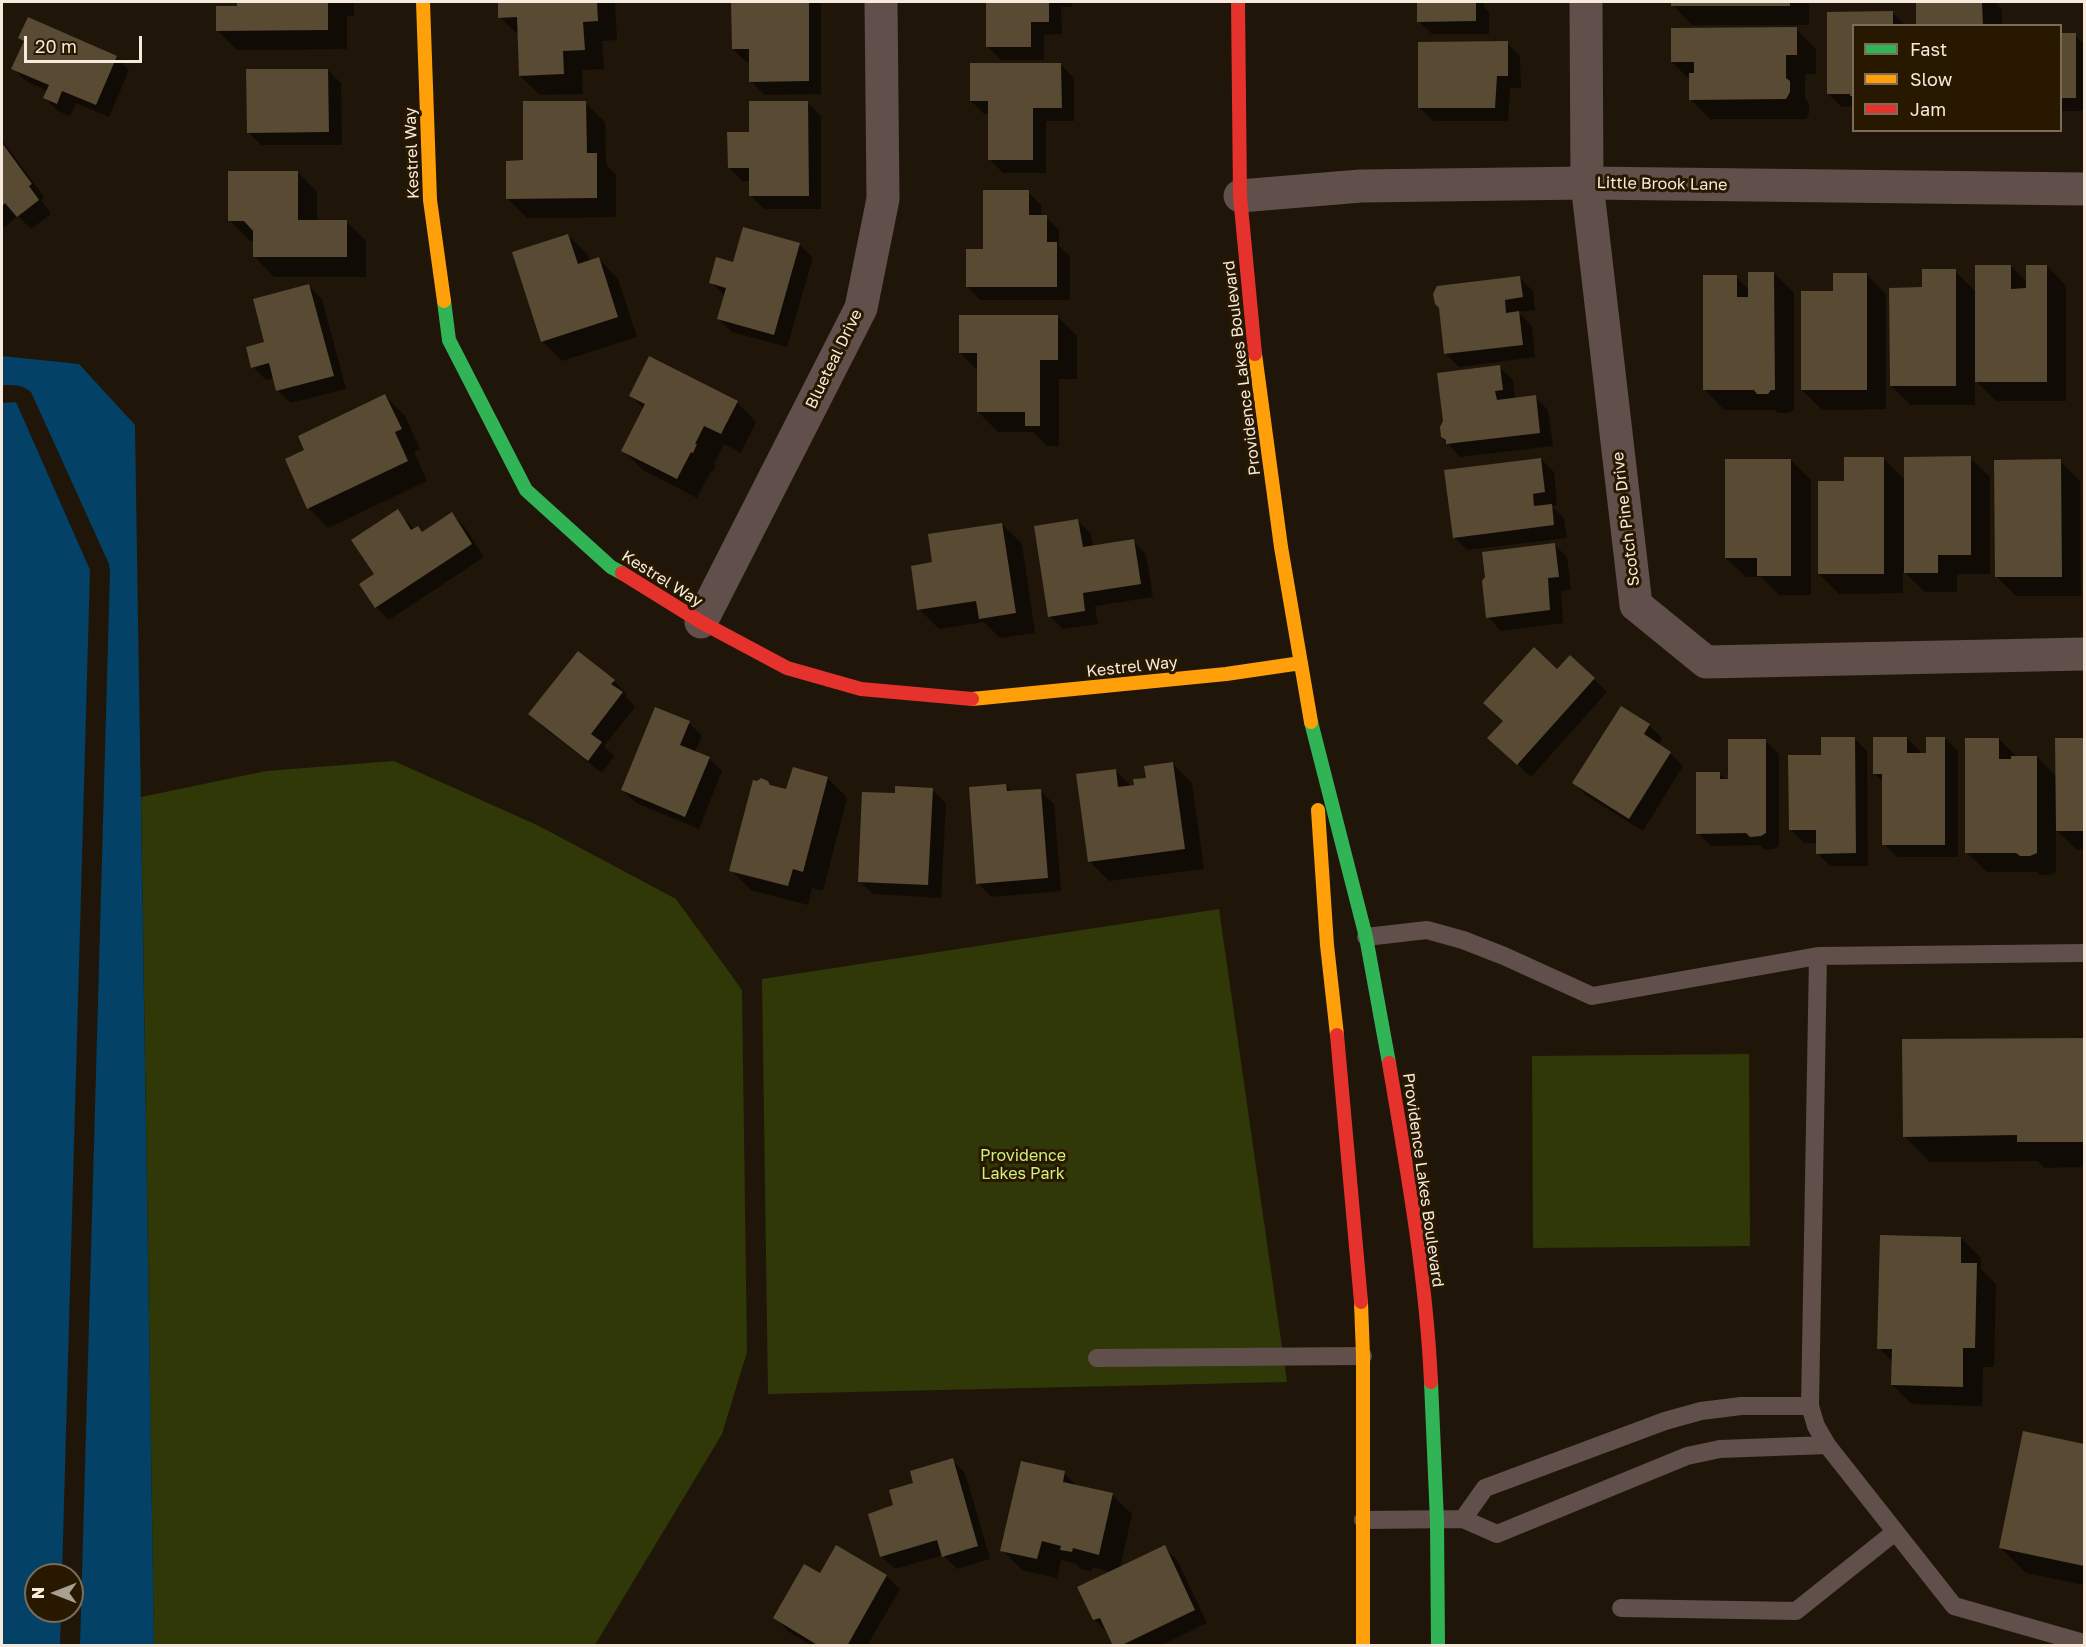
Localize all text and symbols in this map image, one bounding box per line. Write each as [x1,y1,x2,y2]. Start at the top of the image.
scale bar [27,24,146,62]
legend [1852,24,2062,132]
text: 20 m [35,35,77,57]
text: Fast [1910,38,1947,60]
text: Slow [1910,68,1952,90]
text: Jam [1910,98,1946,120]
street label: Kestrel Way [401,107,423,199]
street label: Little Brook Lane [1596,173,1728,195]
street label: Providence Lakes Boulevard [1219,260,1265,476]
street label: Blueteal Drive [802,306,866,412]
street label: Scotch Pine Drive [1608,451,1644,587]
street label: Kestrel Way [618,547,706,611]
street label: Kestrel Way [1085,653,1179,681]
street label: Providence Lakes Boulevard [1398,1072,1448,1288]
park label: Providence Lakes Park [980,1146,1066,1184]
north arrow [24,1563,84,1623]
text: N [28,1587,48,1599]

